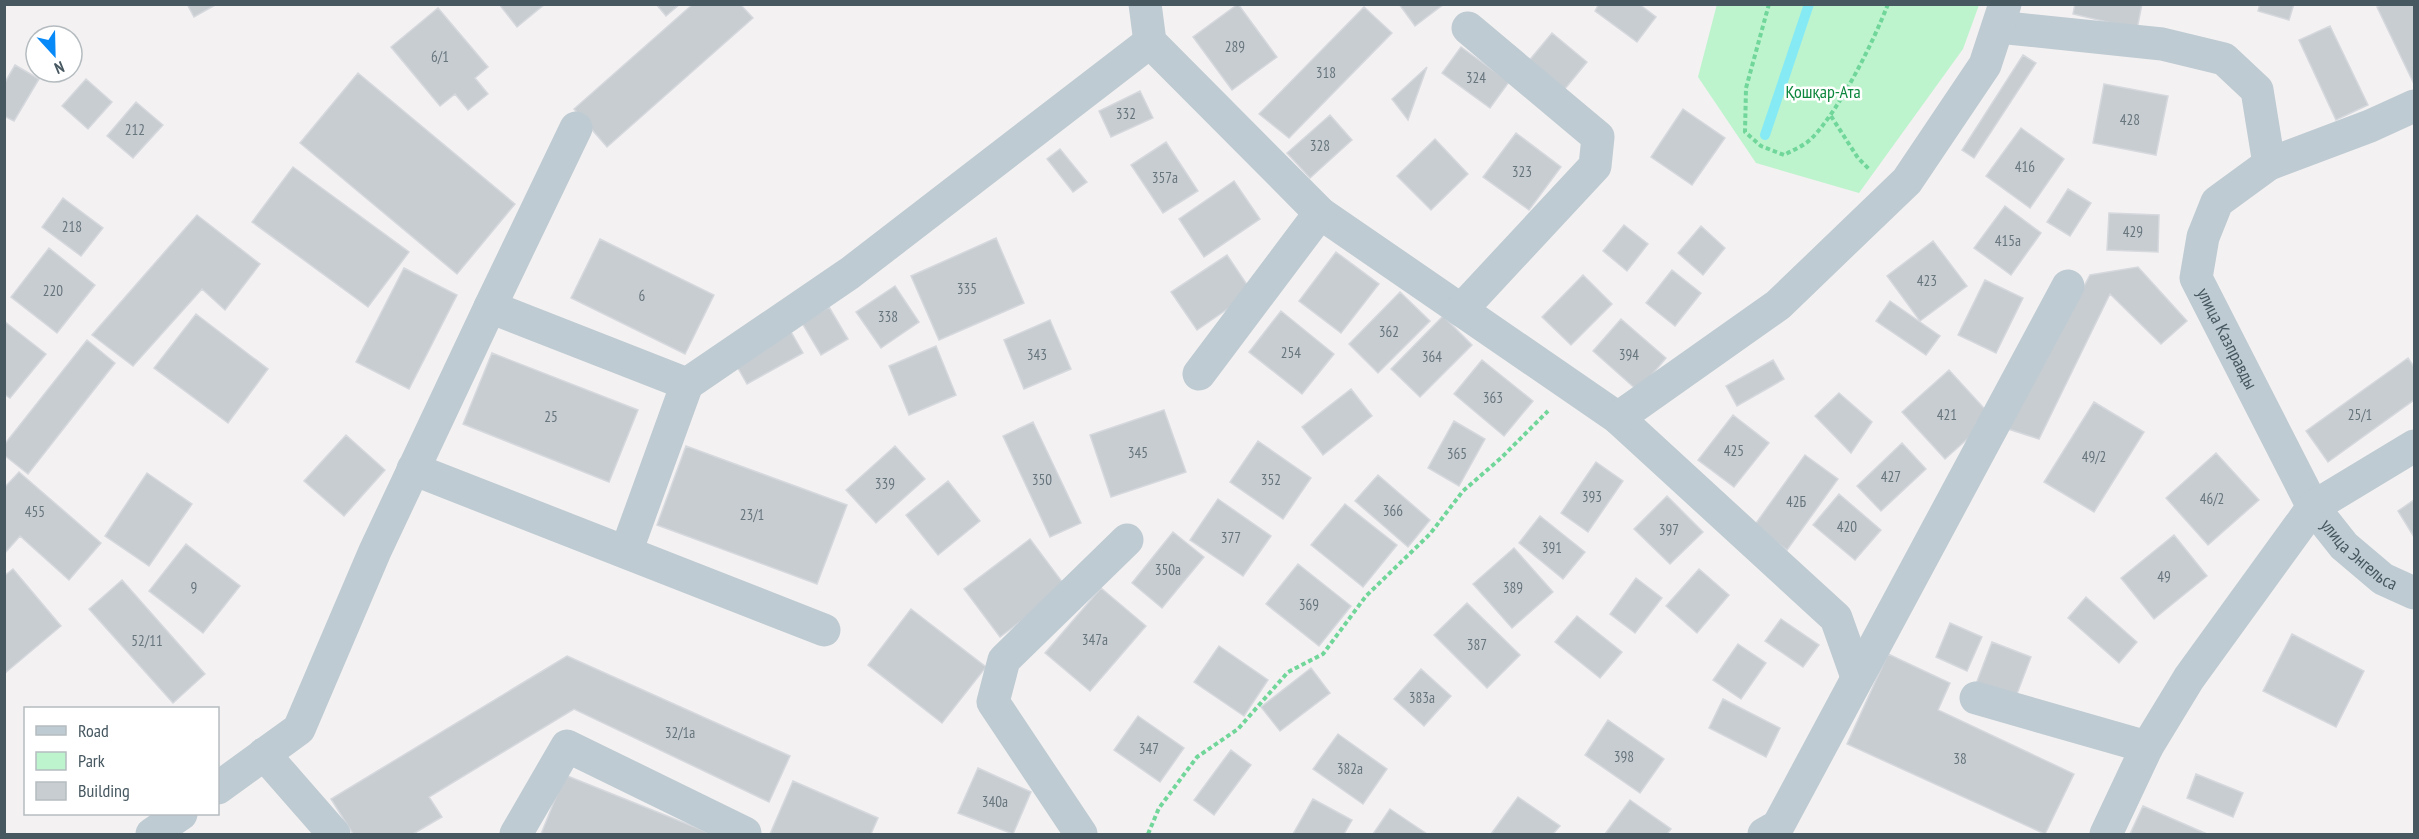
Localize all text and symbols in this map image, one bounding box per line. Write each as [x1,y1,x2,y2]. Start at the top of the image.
north arrow [24,24,84,84]
house number: 289 [1225,37,1245,56]
house number: 6/1 [431,47,449,66]
text: N [52,57,67,79]
house number: 318 [1316,63,1336,82]
house number: 324 [1466,68,1486,87]
park label: Қошқар-Ата [1785,80,1861,103]
house number: 332 [1116,104,1136,123]
house number: 428 [2120,110,2140,129]
house number: 212 [125,120,145,139]
house number: 328 [1310,136,1330,155]
house number: 416 [2015,157,2035,176]
house number: 323 [1512,162,1532,181]
house number: 357а [1152,168,1178,187]
house number: 218 [62,217,82,236]
house number: 429 [2123,222,2143,241]
house number: 415а [1995,231,2021,250]
house number: 423 [1917,271,1937,290]
house number: 335 [957,279,977,298]
house number: 220 [43,281,63,300]
street label: улица Казправды [2192,284,2263,393]
house number: 6 [639,286,646,305]
house number: 338 [878,307,898,326]
house number: 362 [1379,322,1399,341]
house number: 254 [1281,343,1301,362]
house number: 343 [1027,345,1047,364]
house number: 394 [1619,345,1639,364]
house number: 364 [1422,347,1442,366]
house number: 363 [1483,388,1503,407]
house number: 421 [1937,405,1957,424]
house number: 25/1 [2348,405,2372,424]
house number: 25 [544,407,558,426]
house number: 425 [1724,441,1744,460]
house number: 345 [1128,443,1148,462]
house number: 365 [1447,444,1467,463]
house number: 49/2 [2082,447,2106,466]
house number: 427 [1881,467,1901,486]
house number: 350 [1032,470,1052,489]
house number: 352 [1261,470,1281,489]
house number: 339 [875,474,895,493]
house number: 393 [1582,487,1602,506]
house number: 46/2 [2200,489,2224,508]
house number: 42Б [1786,492,1806,511]
house number: 366 [1383,501,1403,520]
house number: 455 [25,502,45,521]
house number: 23/1 [740,505,764,524]
street label: улица Энгельса [2316,514,2401,595]
house number: 420 [1837,517,1857,536]
house number: 397 [1659,520,1679,539]
house number: 377 [1221,528,1241,547]
house number: 391 [1542,538,1562,557]
house number: 350а [1155,560,1181,579]
house number: 49 [2157,567,2171,586]
house number: 9 [191,578,197,597]
house number: 389 [1503,578,1523,597]
house number: 369 [1299,595,1319,614]
house number: 347а [1082,630,1108,649]
house number: 52/11 [131,631,163,650]
house number: 387 [1467,635,1487,654]
house number: 383а [1409,688,1435,707]
legend [24,707,219,815]
text: Road [78,719,109,742]
house number: 32/1а [665,723,695,742]
house number: 347 [1139,739,1159,758]
house number: 398 [1614,747,1634,766]
text: Park [78,749,105,772]
house number: 38 [1953,749,1967,768]
house number: 382а [1337,759,1363,778]
text: Building [78,779,130,802]
house number: 340а [982,792,1008,811]

